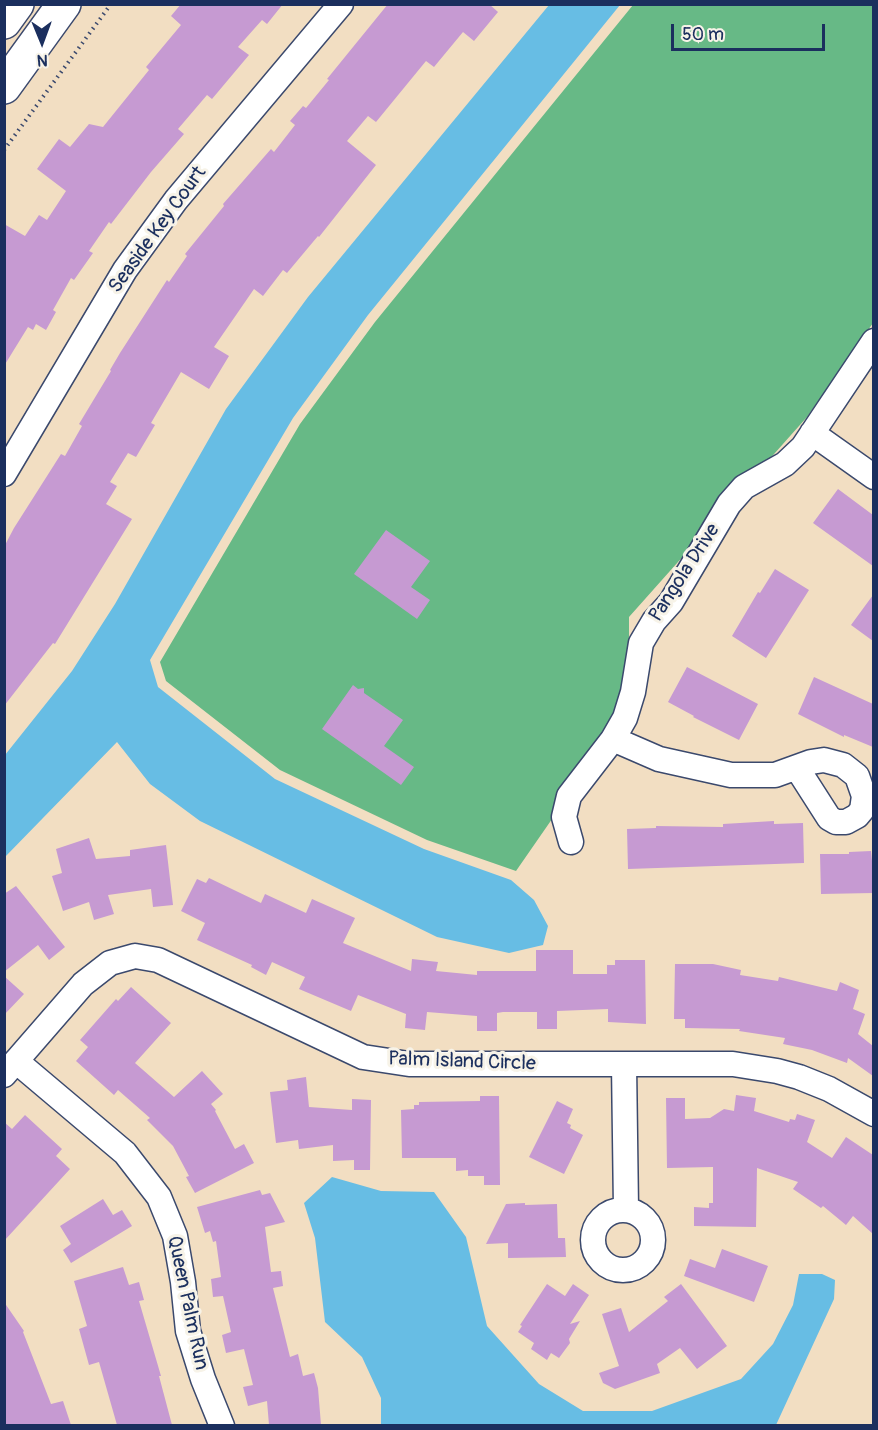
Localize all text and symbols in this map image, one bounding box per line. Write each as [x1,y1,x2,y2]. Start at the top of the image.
north arrow [12,12,72,72]
scale bar [674,12,828,50]
text: 50 m [682,23,724,46]
text: N [37,50,48,70]
street label: Seaside Key Court [104,162,212,298]
street label: Pangola Drive [644,519,726,627]
street label: Palm Island Circle [388,1047,536,1077]
street label: Queen Palm Run [161,1234,213,1372]

